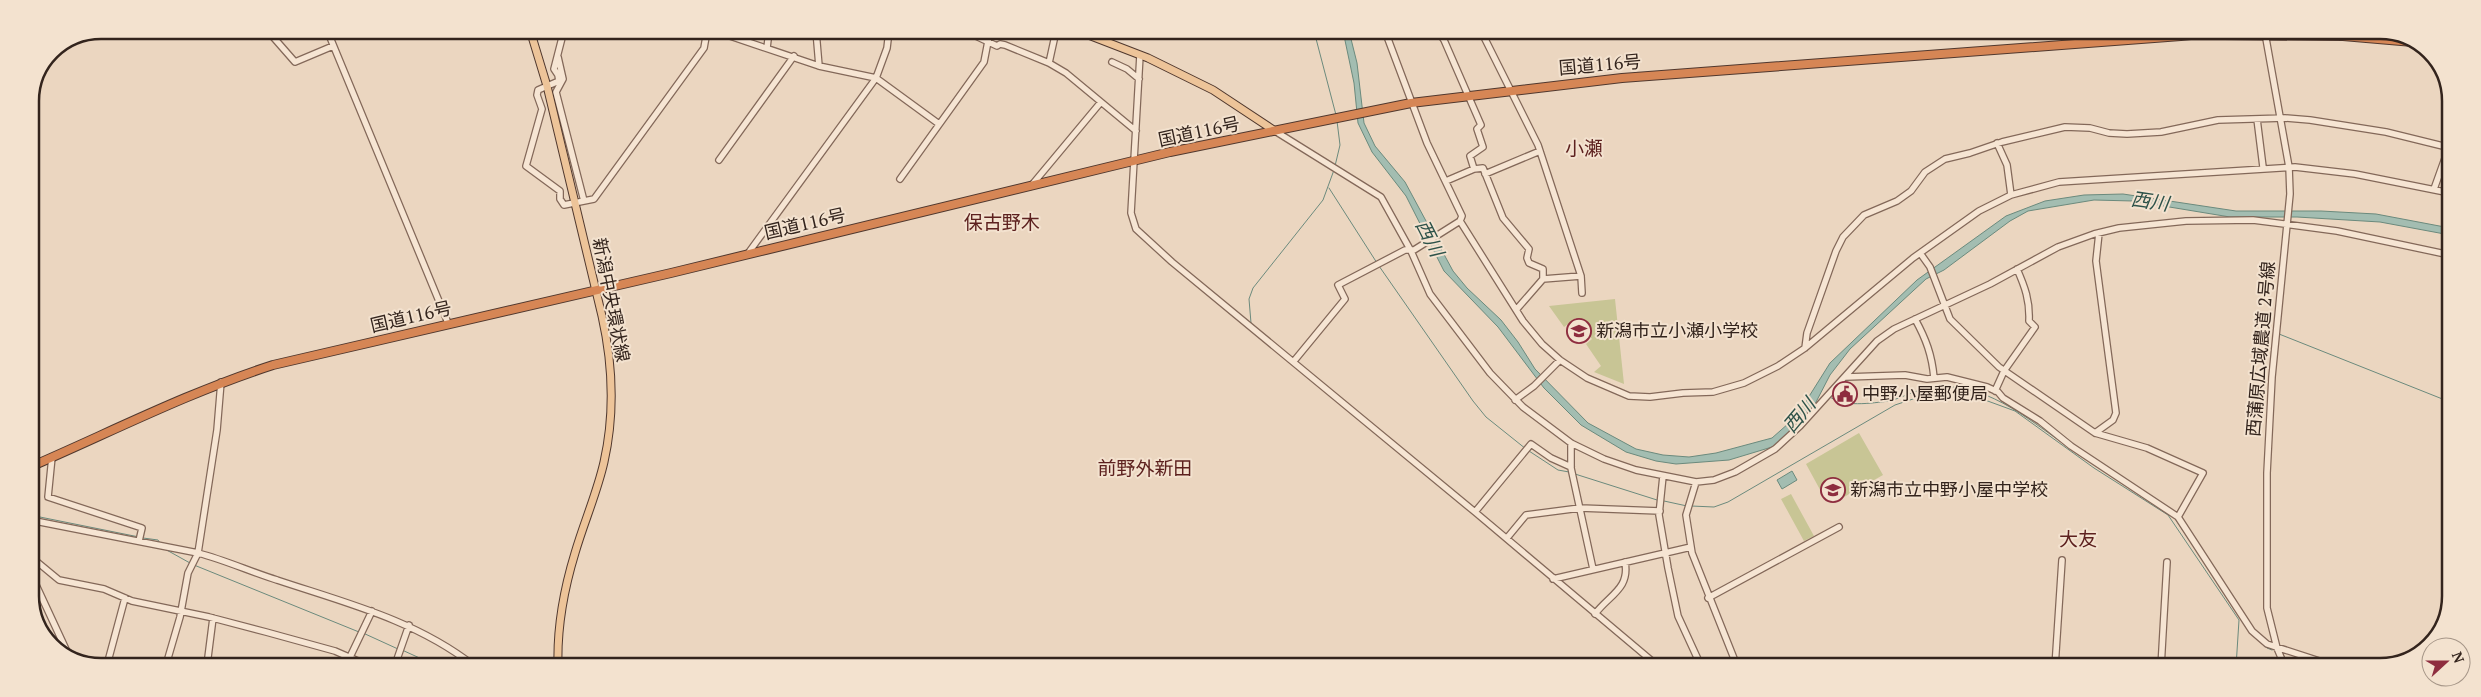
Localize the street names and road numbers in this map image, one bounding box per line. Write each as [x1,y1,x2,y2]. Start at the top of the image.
street label: 国道116号 [1558,48,1642,80]
street label: 国道116号 [1156,111,1242,151]
street label: 国道116号 [762,202,848,244]
street label: 新潟中央環状線 [588,236,636,364]
street label: 西蒲原広域農道 2号線 [2240,260,2280,438]
street label: 国道116号 [368,295,454,337]

